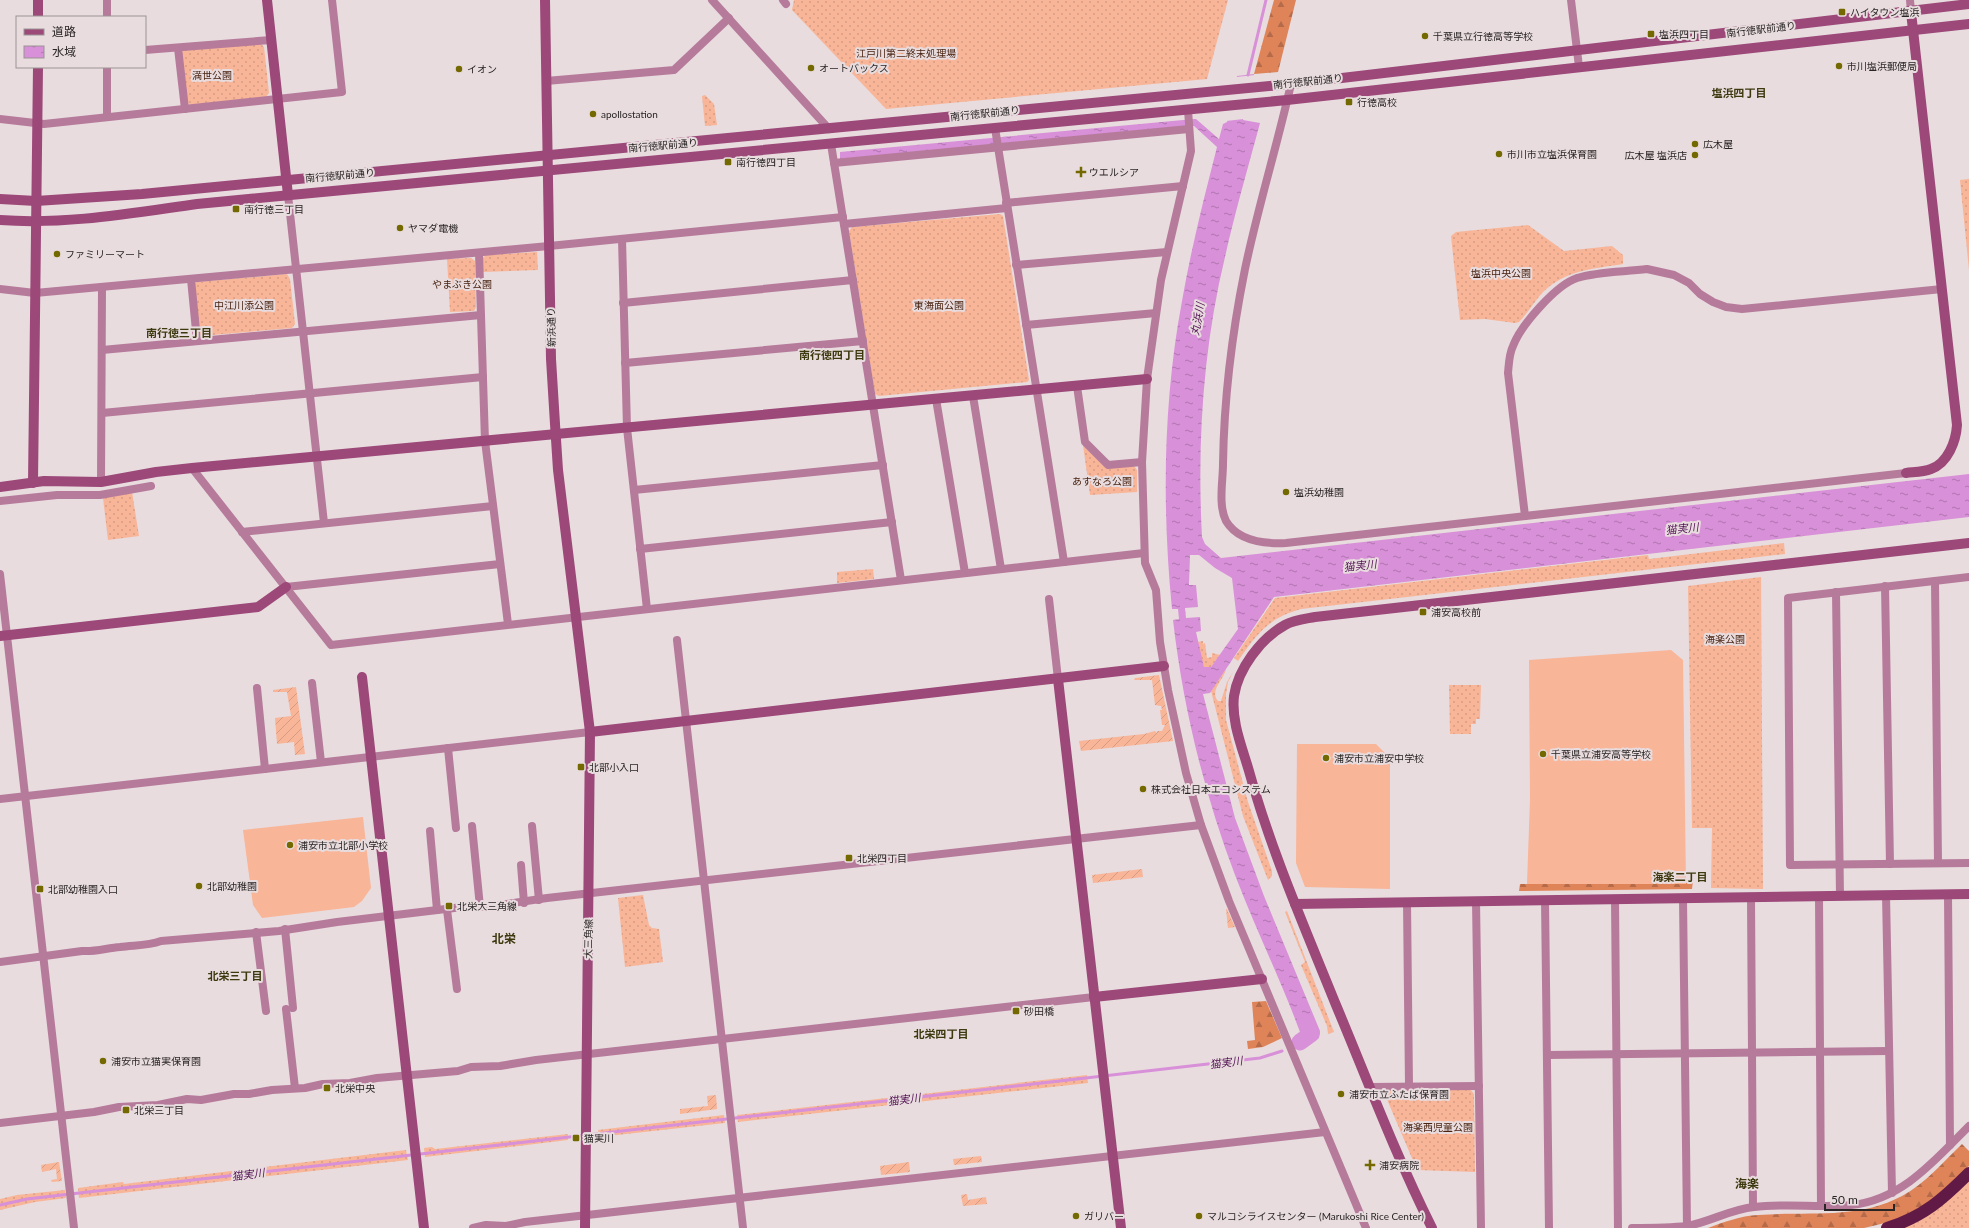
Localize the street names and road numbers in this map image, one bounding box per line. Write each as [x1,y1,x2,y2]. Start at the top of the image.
street label: 南行徳駅前通り [1726,19,1796,39]
street label: 南行徳駅前通り [1273,71,1343,91]
street label: 南行徳駅前通り [950,103,1020,123]
street label: 南行徳駅前通り [628,136,698,154]
street label: 南行徳駅前通り [305,166,375,184]
street label: 新浜通り [545,307,557,347]
street label: 大三角線 [582,919,594,959]

